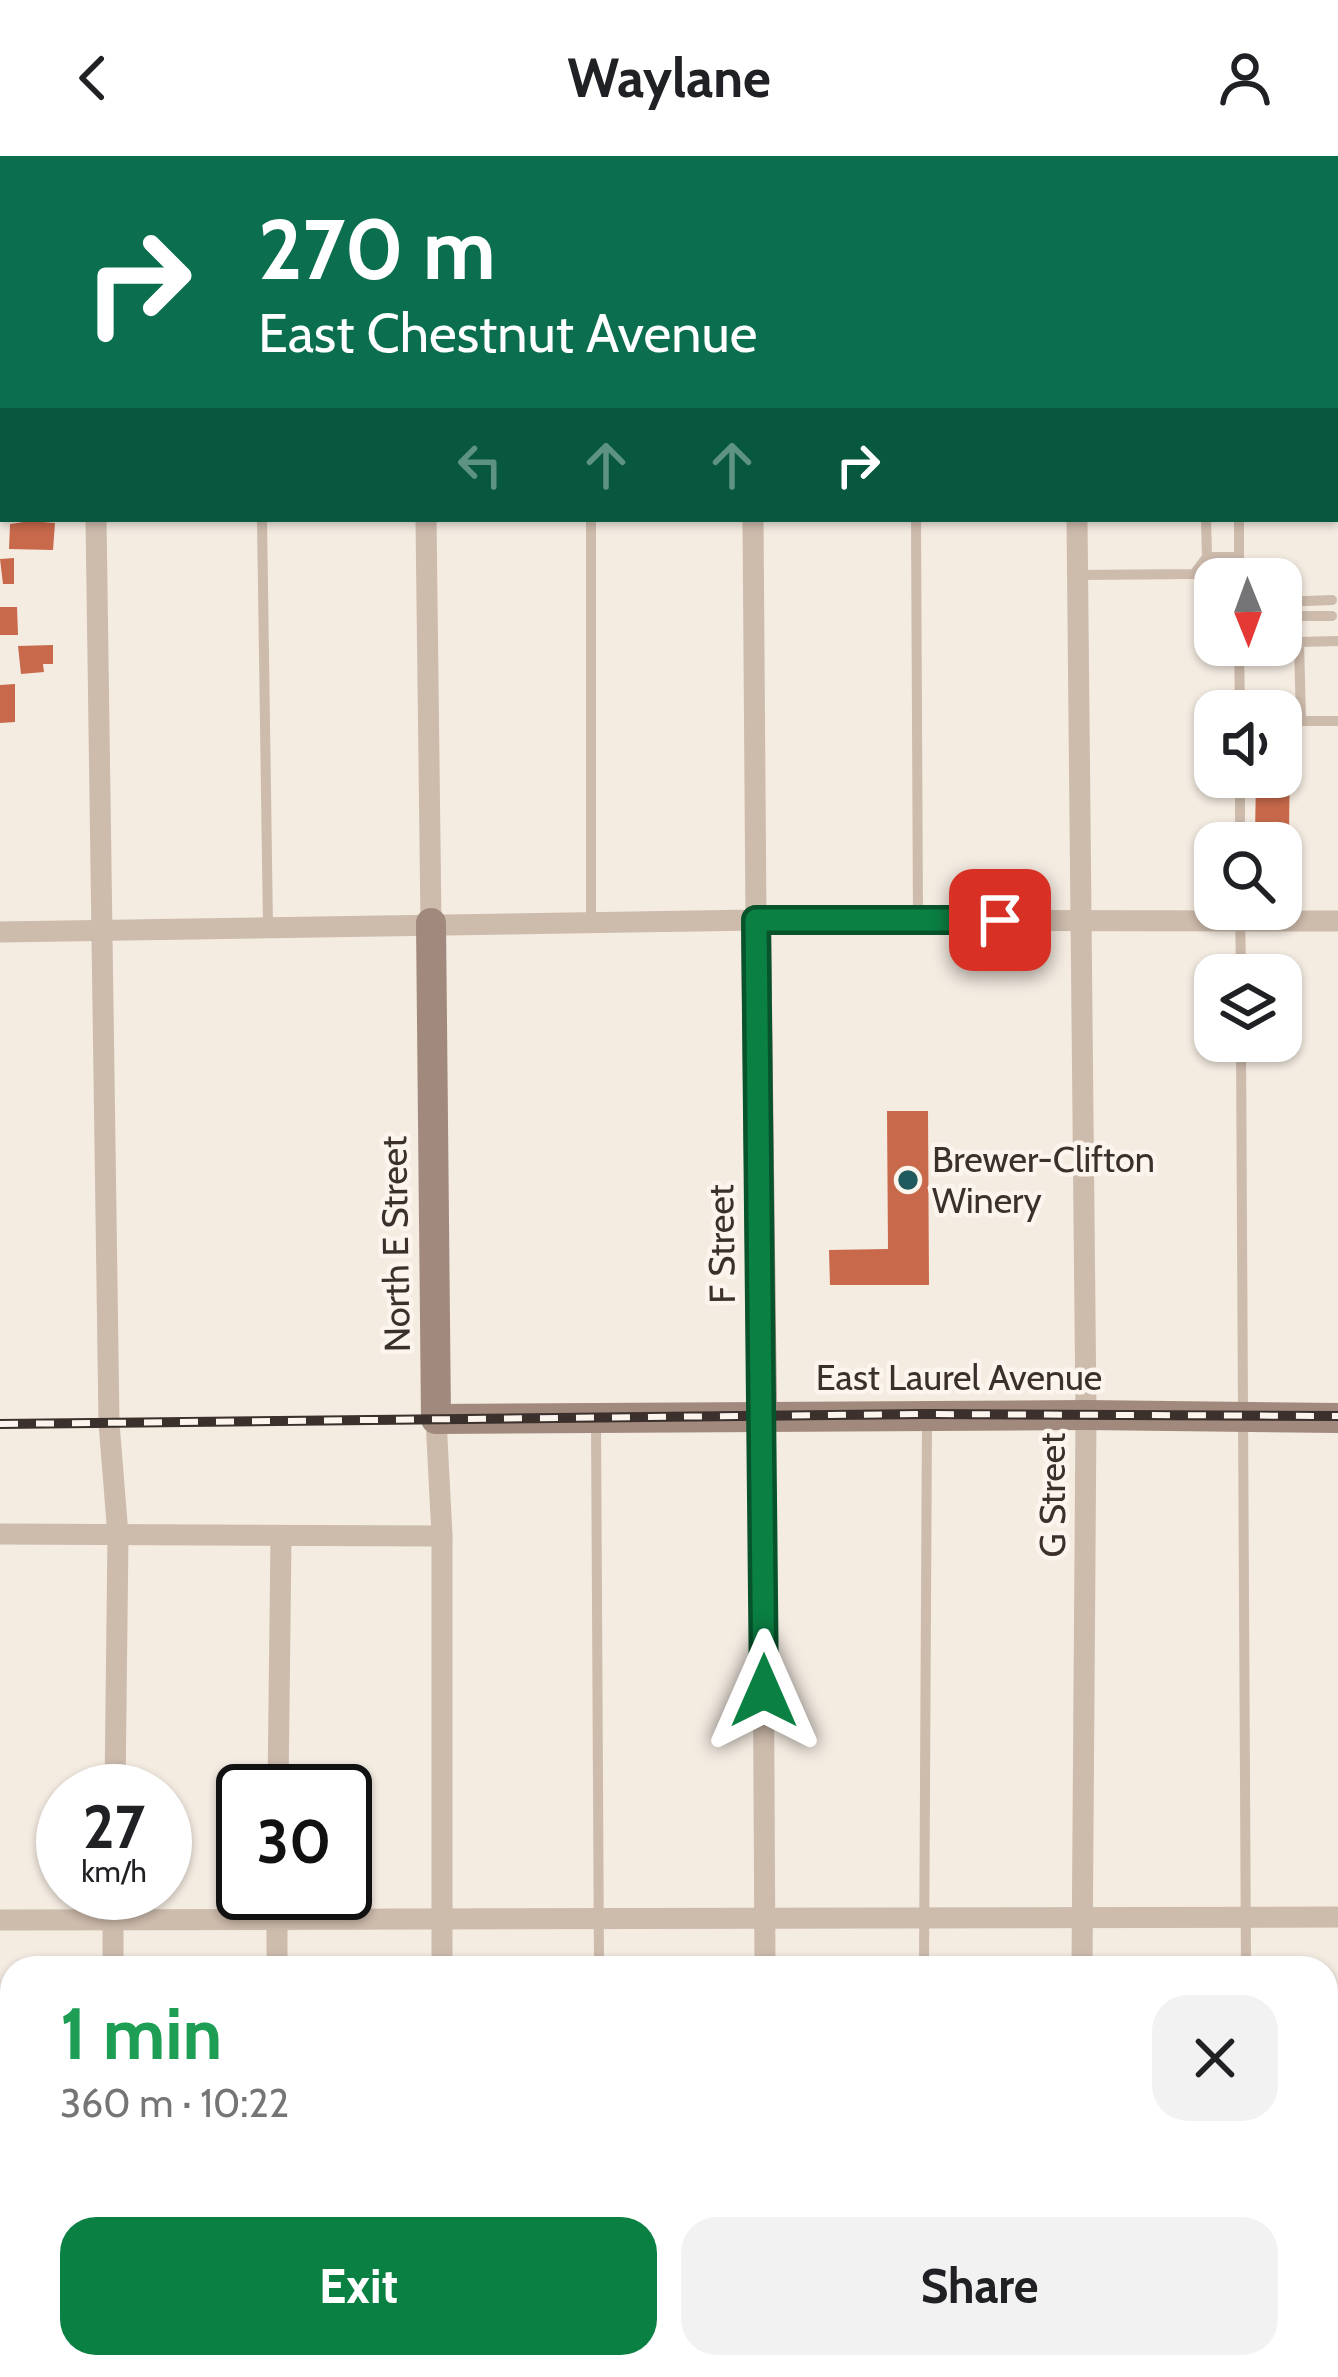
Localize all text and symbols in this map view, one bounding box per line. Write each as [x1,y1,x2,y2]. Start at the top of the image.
icon: back [60,45,126,111]
text: Waylane [567,45,771,111]
icon: person [1212,45,1278,111]
text: 270 m [258,198,496,300]
icon: right [60,204,216,360]
text: East Chestnut Avenue [258,300,757,366]
icon: left [447,432,513,498]
icon: ahead [573,432,639,498]
icon: ahead [699,432,765,498]
icon: right [825,432,891,498]
north arrow [1194,558,1302,666]
map controls [1194,558,1302,1062]
button: sound [1194,690,1302,798]
button: search [1194,822,1302,930]
pin [949,869,1051,971]
icon: arrive [967,887,1033,953]
button: layers [1194,954,1302,1062]
street label: North E Street [371,1135,419,1353]
place label: Brewer-Clifton Winery [932,1137,1155,1222]
marker: Brewer-Clifton Winery [895,1167,921,1193]
street label: F Street [698,1184,744,1304]
street label: East Laurel Avenue [816,1355,1102,1399]
street label: G Street [1030,1433,1074,1557]
position arrow [701,1628,827,1754]
speed limit sign: 30 [216,1764,372,1920]
text: 27 [83,1790,145,1863]
text: km/h [81,1853,147,1890]
text: 1 min [60,1990,222,2077]
button: close [1152,1995,1278,2121]
text: 360 m · 10:22 [60,2079,289,2127]
button: Exit [60,2217,657,2355]
button: Share [681,2217,1278,2355]

